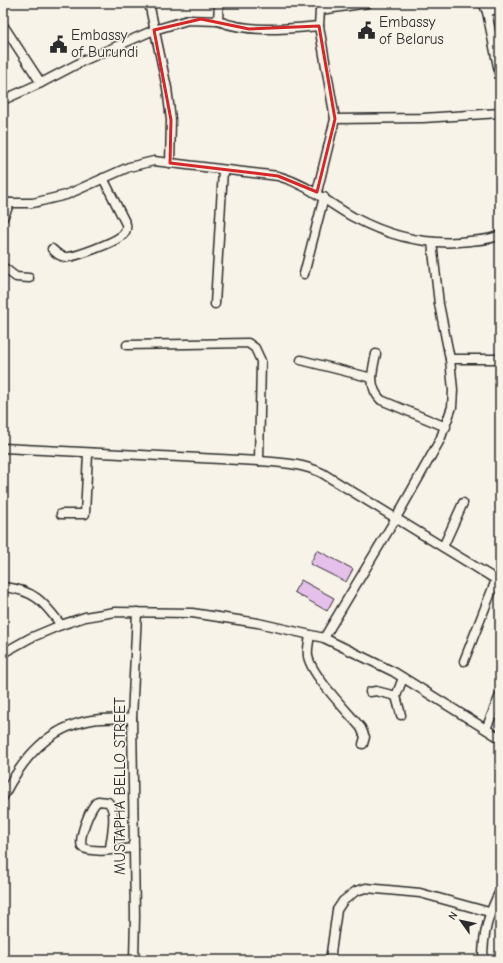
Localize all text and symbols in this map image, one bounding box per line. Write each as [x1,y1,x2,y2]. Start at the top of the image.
place label: Embassy of Belarus [379,13,444,48]
public building icon: Embassy of Belarus [356,21,376,41]
place label: Embassy of Burundi [71,26,138,61]
public building icon: Embassy of Burundi [48,34,68,54]
street label: MUSTAPHA BELLO STREET [111,697,129,875]
north arrow [441,901,481,941]
text: N [446,909,460,922]

